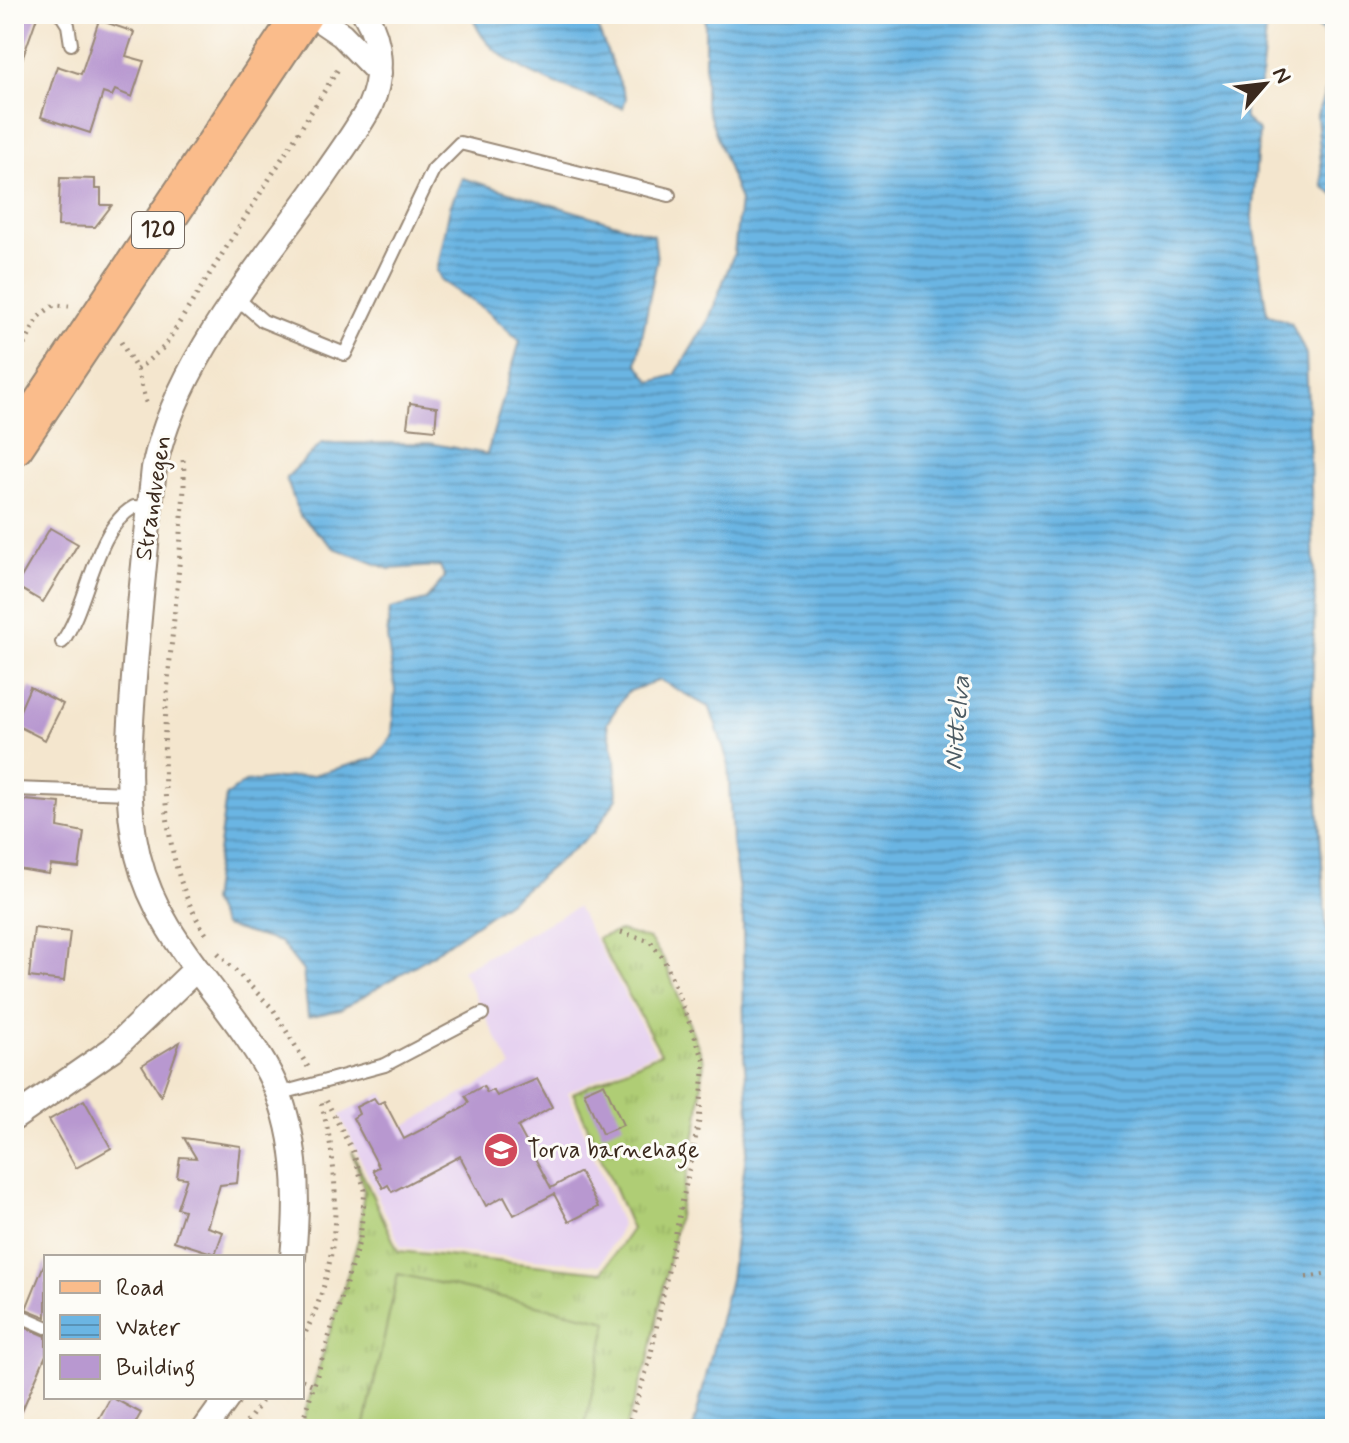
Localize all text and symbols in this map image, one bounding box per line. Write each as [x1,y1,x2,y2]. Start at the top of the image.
north arrow [1225,44,1305,124]
text: N [1265,63,1297,89]
road number: 120 [132,212,184,248]
street label: Strandvegen [129,433,179,563]
water label: Nittelva [937,674,979,772]
school or university icon: Torva barnehage [482,1131,520,1169]
place label: Torva barnehage [527,1135,699,1169]
legend [44,1255,304,1399]
text: Road [116,1273,164,1304]
text: Water [116,1313,181,1344]
text: Building [116,1353,196,1387]

